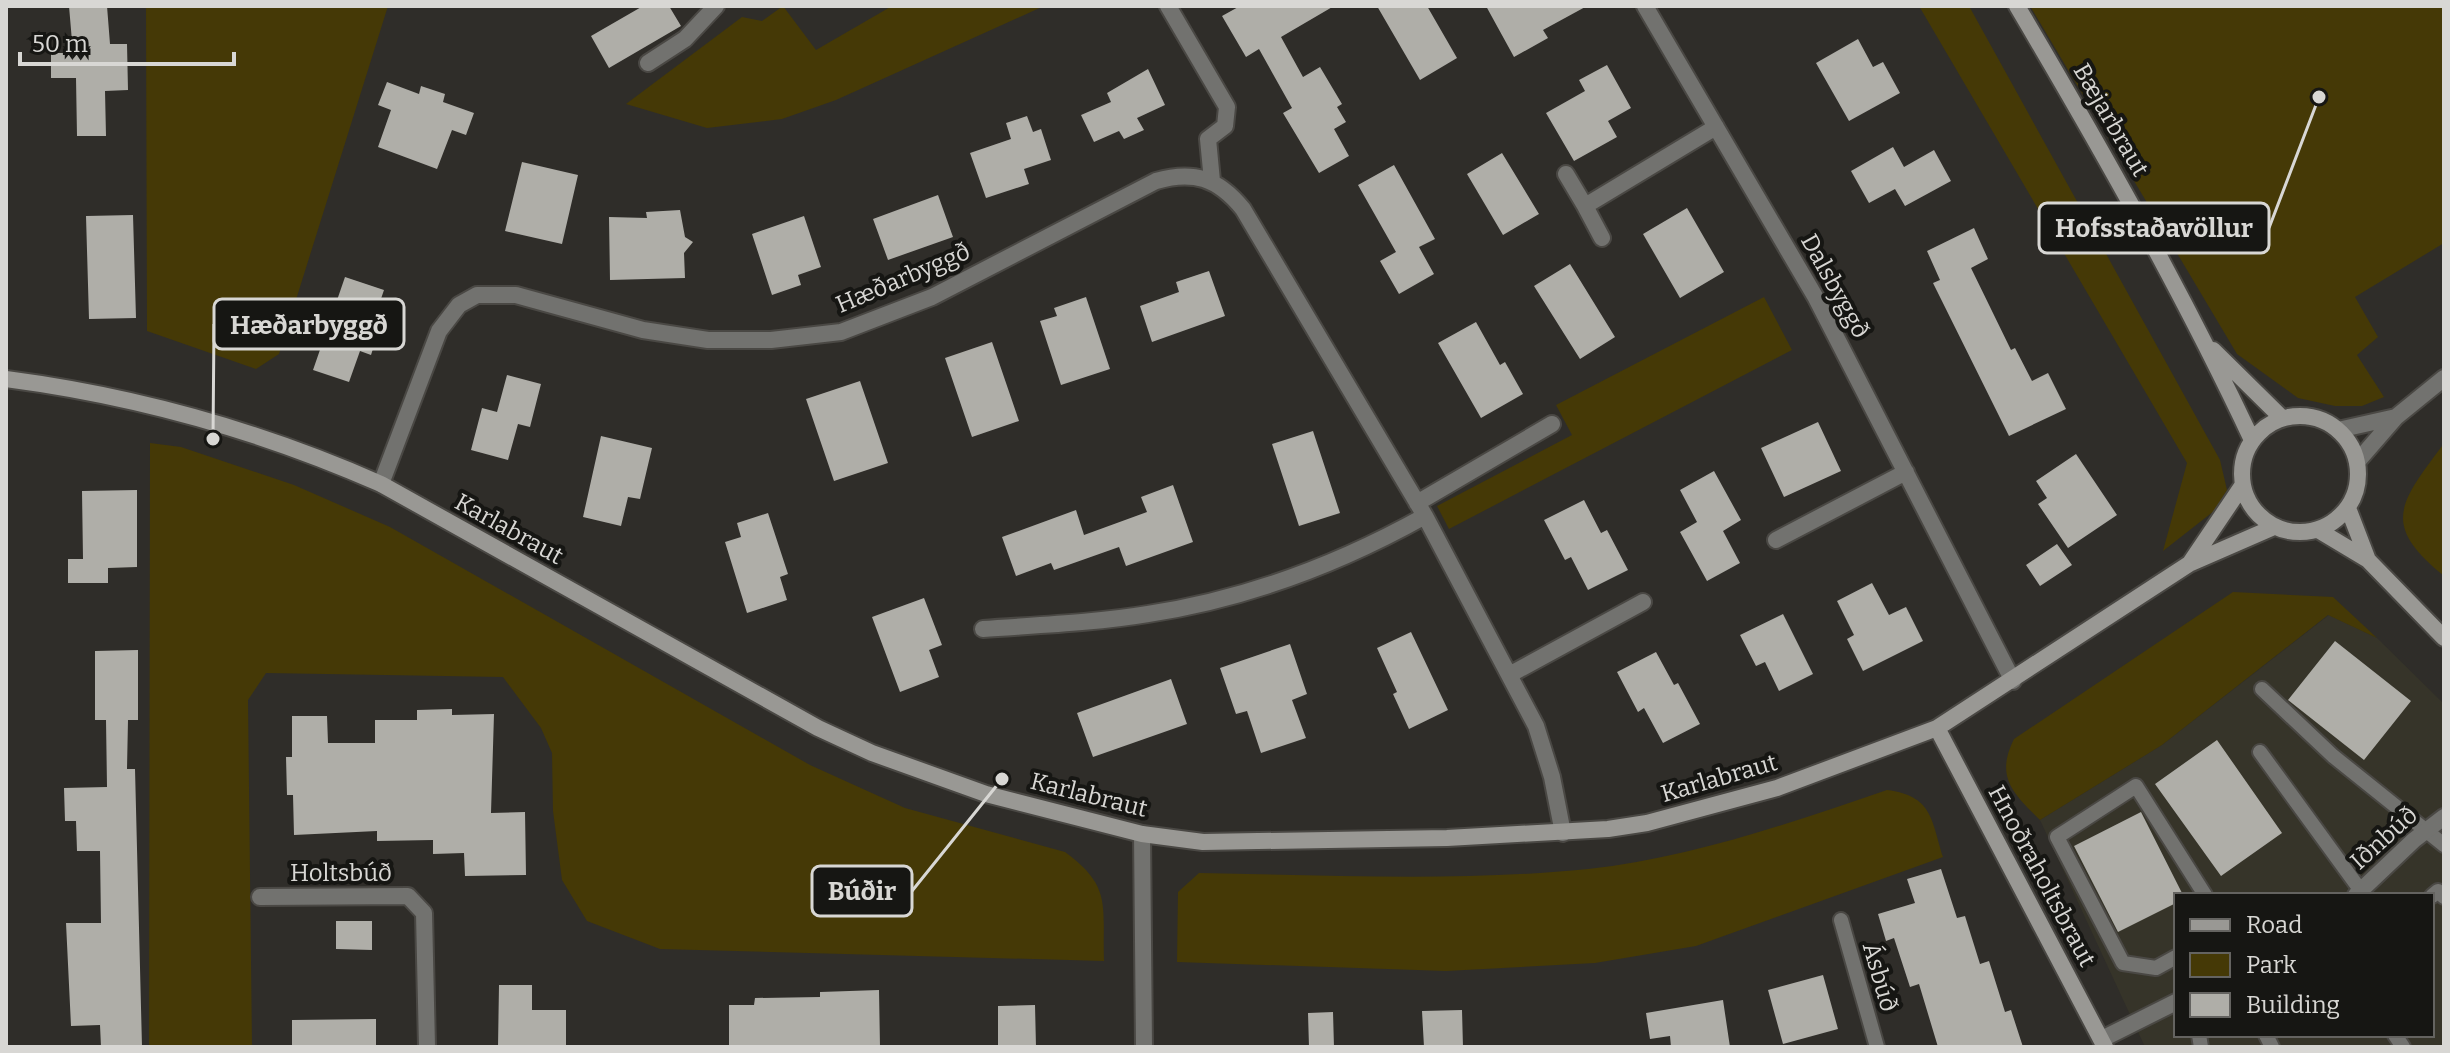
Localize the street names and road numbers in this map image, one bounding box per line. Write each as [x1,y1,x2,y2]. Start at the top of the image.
street label: Bæjarbraut [2067,59,2155,182]
street label: Dalsbyggð [1795,229,1875,343]
street label: Hæðarbyggð [832,237,974,319]
street label: Karlabraut [450,488,568,570]
street label: Karlabraut [1658,748,1781,808]
street label: Karlabraut [1028,767,1151,823]
street label: Hnoðraholtsbraut [1982,781,2102,972]
street label: Iðnbúð [2345,801,2423,875]
street label: Holtsbúð [290,859,392,887]
street label: Ásbúð [1857,939,1904,1015]

